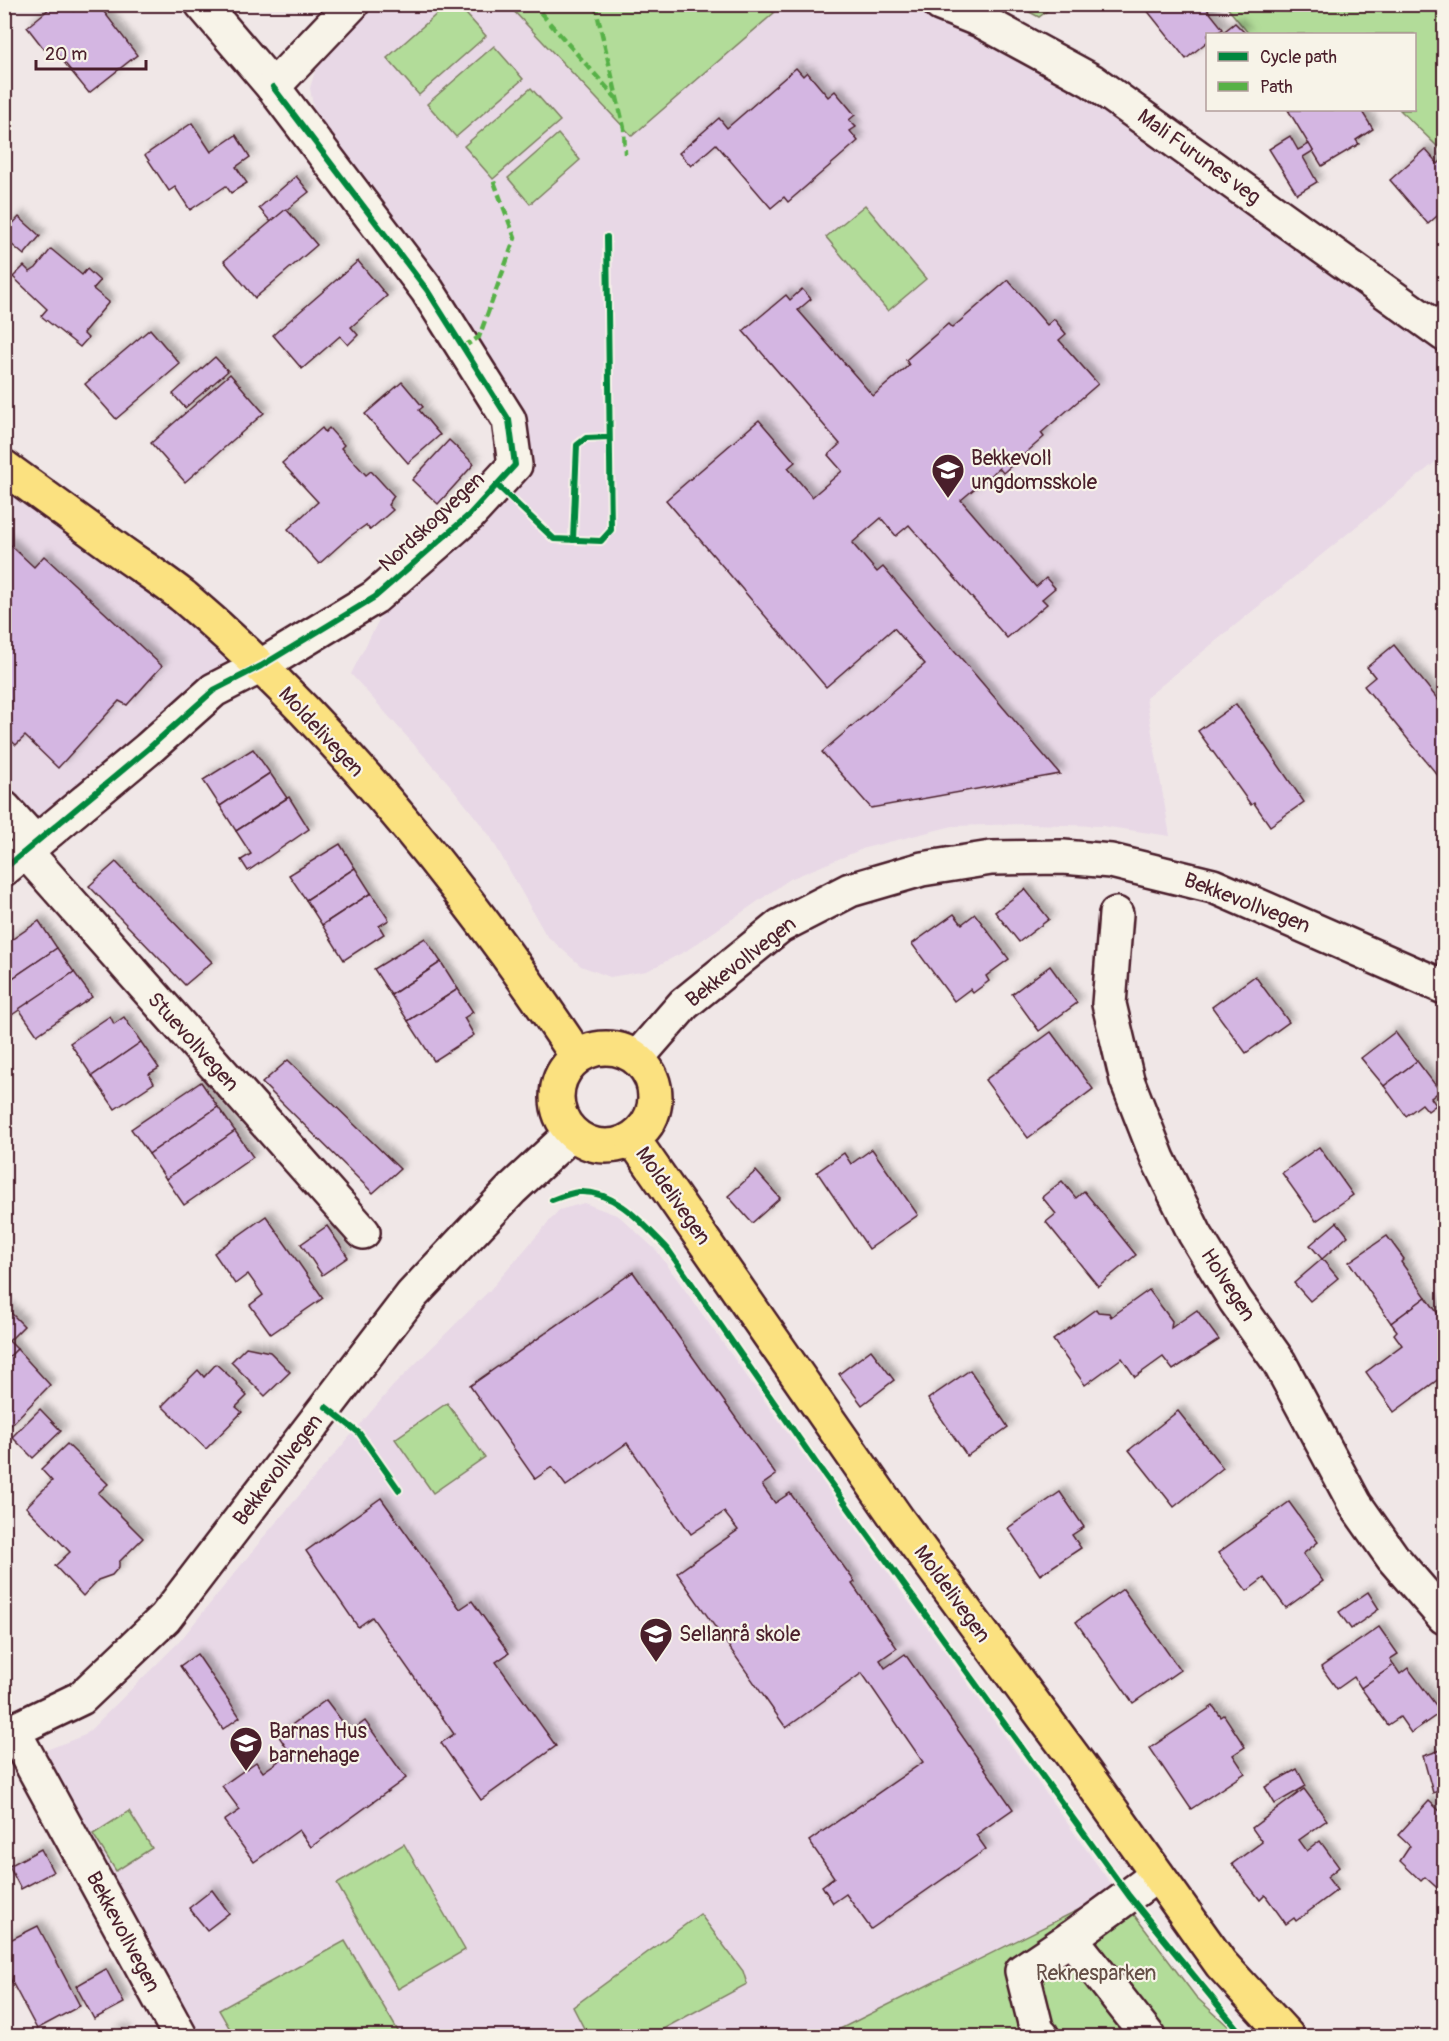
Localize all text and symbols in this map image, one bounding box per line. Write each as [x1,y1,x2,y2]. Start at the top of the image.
scale bar [36,33,146,71]
legend [1206,33,1416,111]
text: 20 m [45,43,87,66]
text: Cycle path [1260,46,1337,69]
text: Path [1260,76,1293,99]
street label: Mali Furunes veg [1132,103,1266,211]
place label: Bekkevoll ungdomsskole [971,445,1098,496]
school or university icon: Bekkevoll ungdomsskole [930,452,966,499]
street label: Nordskogvegen [373,466,491,578]
street label: Moldelivegen [272,681,370,783]
street label: Bekkevollvegen [1180,867,1314,939]
street label: Bekkevollvegen [680,910,802,1014]
street label: Stuevollvegen [141,987,245,1097]
street label: Moldelivegen [629,1142,717,1250]
street label: Holvegen [1194,1243,1262,1327]
street label: Bekkevollvegen [227,1409,329,1531]
street label: Moldelivegen [908,1540,996,1648]
school or university icon: Sellanrå skole [638,1616,674,1663]
place label: Sellanrå skole [679,1621,801,1648]
place label: Barnas Hus barnehage [269,1718,368,1769]
school or university icon: Barnas Hus barnehage [228,1725,264,1772]
street label: Bekkevollvegen [80,1867,166,1997]
park label: Reknesparken [1036,1960,1156,1987]

